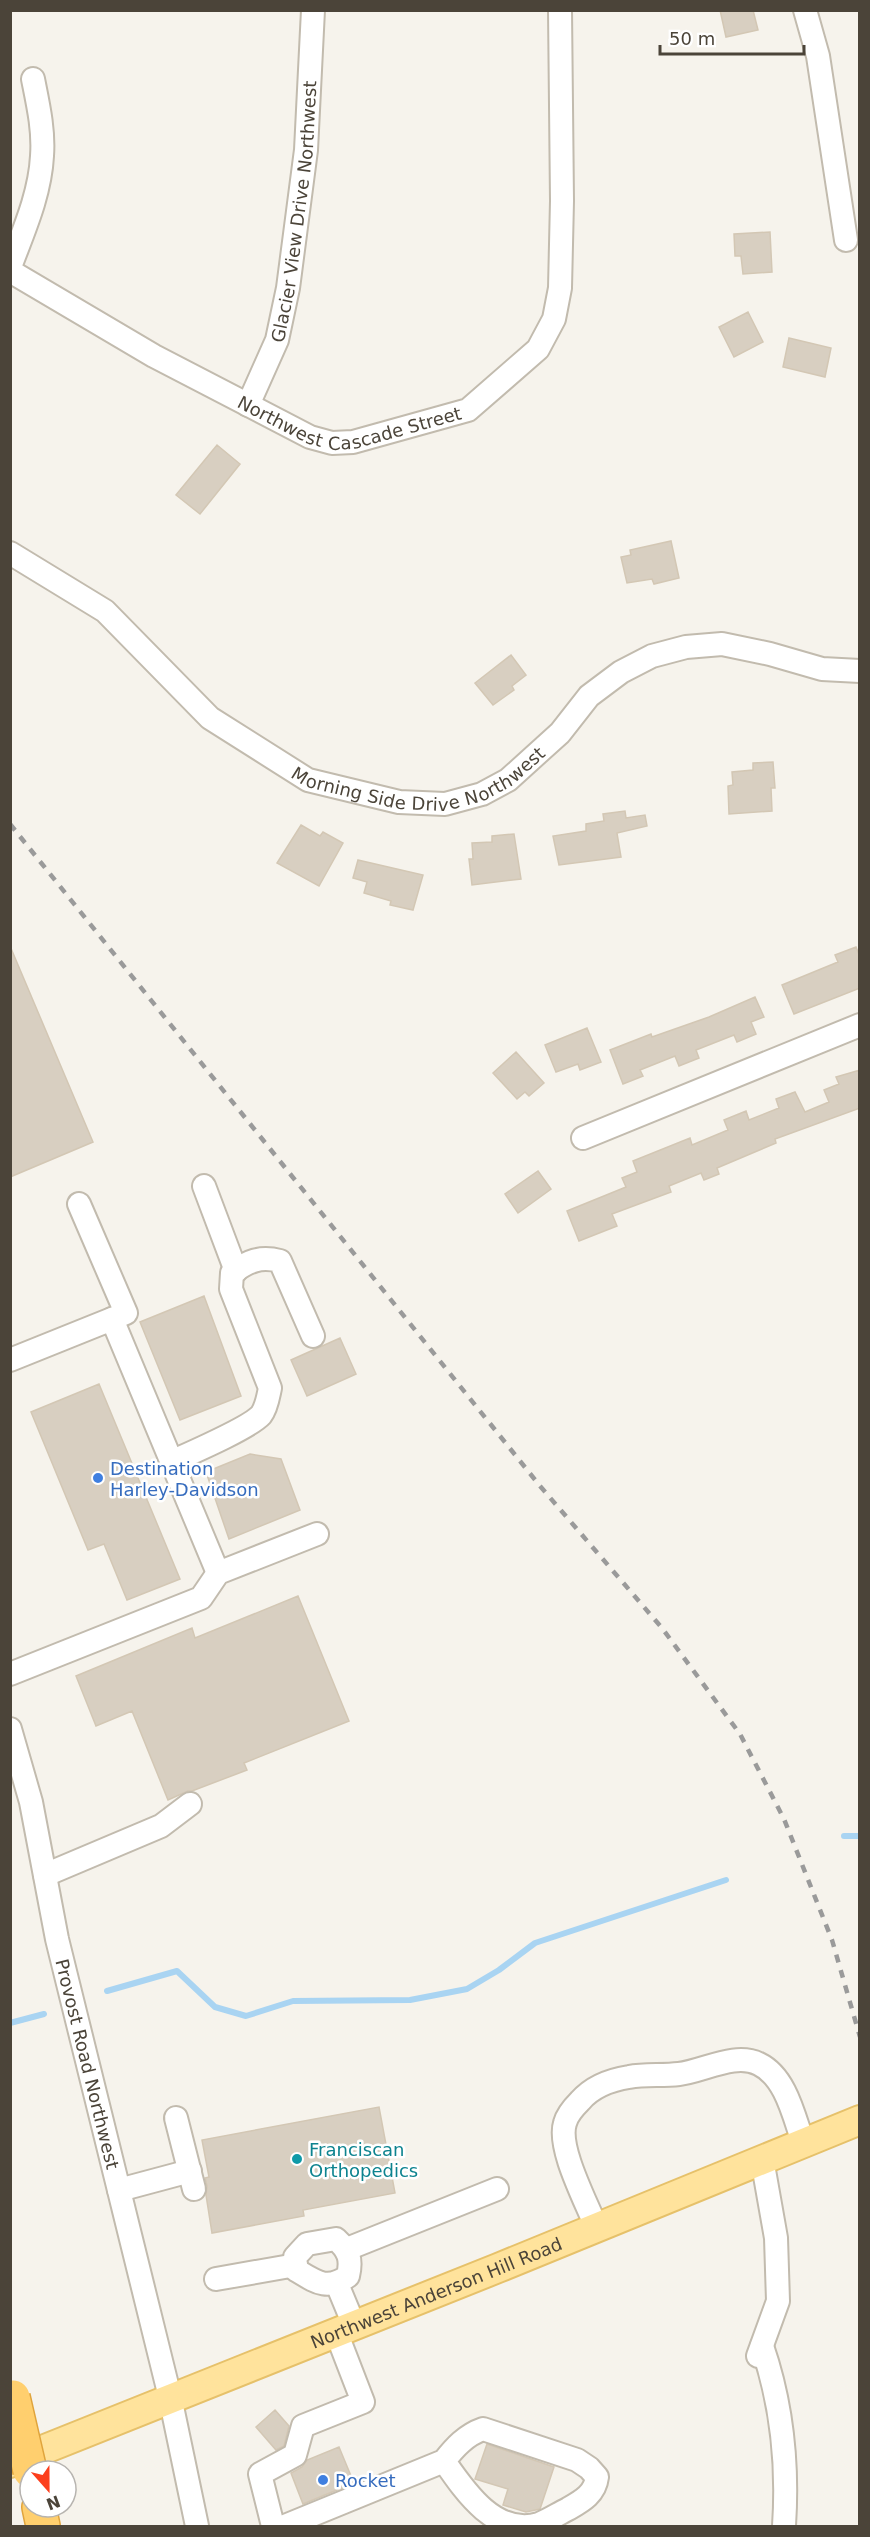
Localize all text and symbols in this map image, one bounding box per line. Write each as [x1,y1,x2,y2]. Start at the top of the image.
scale bar [660,18,804,56]
text: 50 m [669,28,715,49]
street label: Glacier View Drive Northwest [266,80,320,344]
street label: Northwest Cascade Street [232,385,468,419]
text: Northwest Cascade Street [234,391,464,454]
street label: Morning Side Drive Northwest [288,742,549,815]
place label: Destination Harley-Davidson [110,1458,259,1500]
marker: Destination Harley-Davidson [91,1471,105,1485]
street label: Provost Road Northwest [52,1956,124,2171]
place label: Franciscan Orthopedics [309,2139,418,2181]
marker: Franciscan Orthopedics [290,2152,304,2166]
street label: Northwest Anderson Hill Road [307,2233,565,2352]
north arrow [18,2459,78,2519]
place label: Rocket [335,2470,396,2491]
marker: Rocket [316,2473,330,2487]
text: N [44,2491,63,2514]

